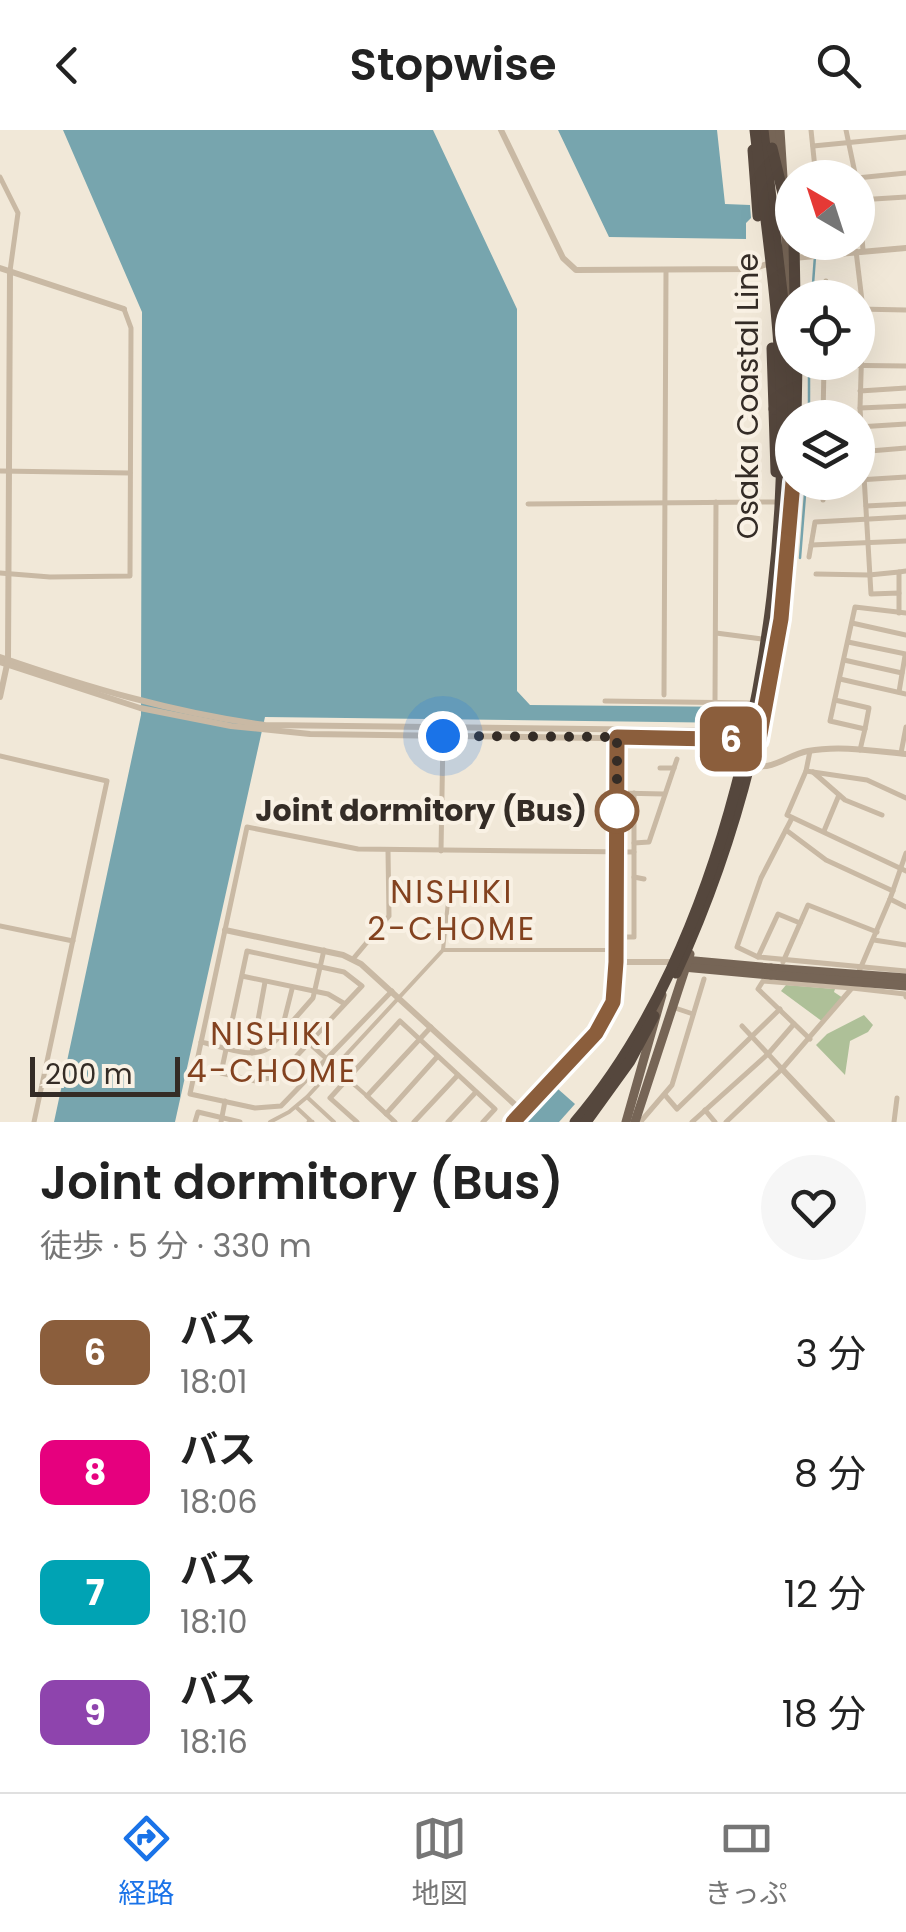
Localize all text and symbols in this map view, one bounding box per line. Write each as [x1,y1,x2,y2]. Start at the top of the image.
text: Stopwise [350,33,556,96]
icon: back [40,38,95,93]
icon: search [811,38,866,93]
north arrow [775,160,875,260]
map controls [775,160,875,500]
street label: Osaka Coastal Line [726,253,769,539]
button: locate [775,280,875,380]
button: layers [775,400,875,500]
line badge: 6 [698,706,764,772]
your location [418,711,468,761]
text: 6 [720,715,742,764]
place label: Joint dormitory (Bus) [255,789,587,832]
marker: Joint dormitory (Bus) [596,790,638,832]
district label: NISHIKI 2-CHOME [367,869,537,951]
district label: NISHIKI 4-CHOME [186,1011,358,1093]
scale bar [30,1052,180,1096]
text: 200 m [45,1055,133,1094]
text: Joint dormitory (Bus) [40,1149,564,1216]
button: heart [761,1155,866,1260]
text: 徒歩 · 5 分 · 330 m [40,1223,312,1268]
text: バス [180,1303,256,1356]
text: 3 分 [795,1327,866,1380]
text: 6 [84,1328,106,1377]
text: 18:01 [180,1359,248,1404]
text: バス [180,1423,256,1476]
text: 8 分 [794,1447,866,1500]
text: 8 [84,1448,106,1497]
text: 18:06 [180,1479,258,1524]
text: バス [180,1543,256,1596]
text: 12 分 [784,1567,866,1620]
text: 7 [86,1568,104,1617]
text: 18:10 [180,1599,248,1644]
text: バス [180,1663,256,1716]
text: 18 分 [782,1687,866,1740]
text: 9 [84,1688,106,1737]
text: 18:16 [180,1719,248,1764]
tab: 経路 [119,1811,175,1915]
tab: 地図 [412,1811,468,1915]
tab: きっぷ [705,1811,787,1915]

